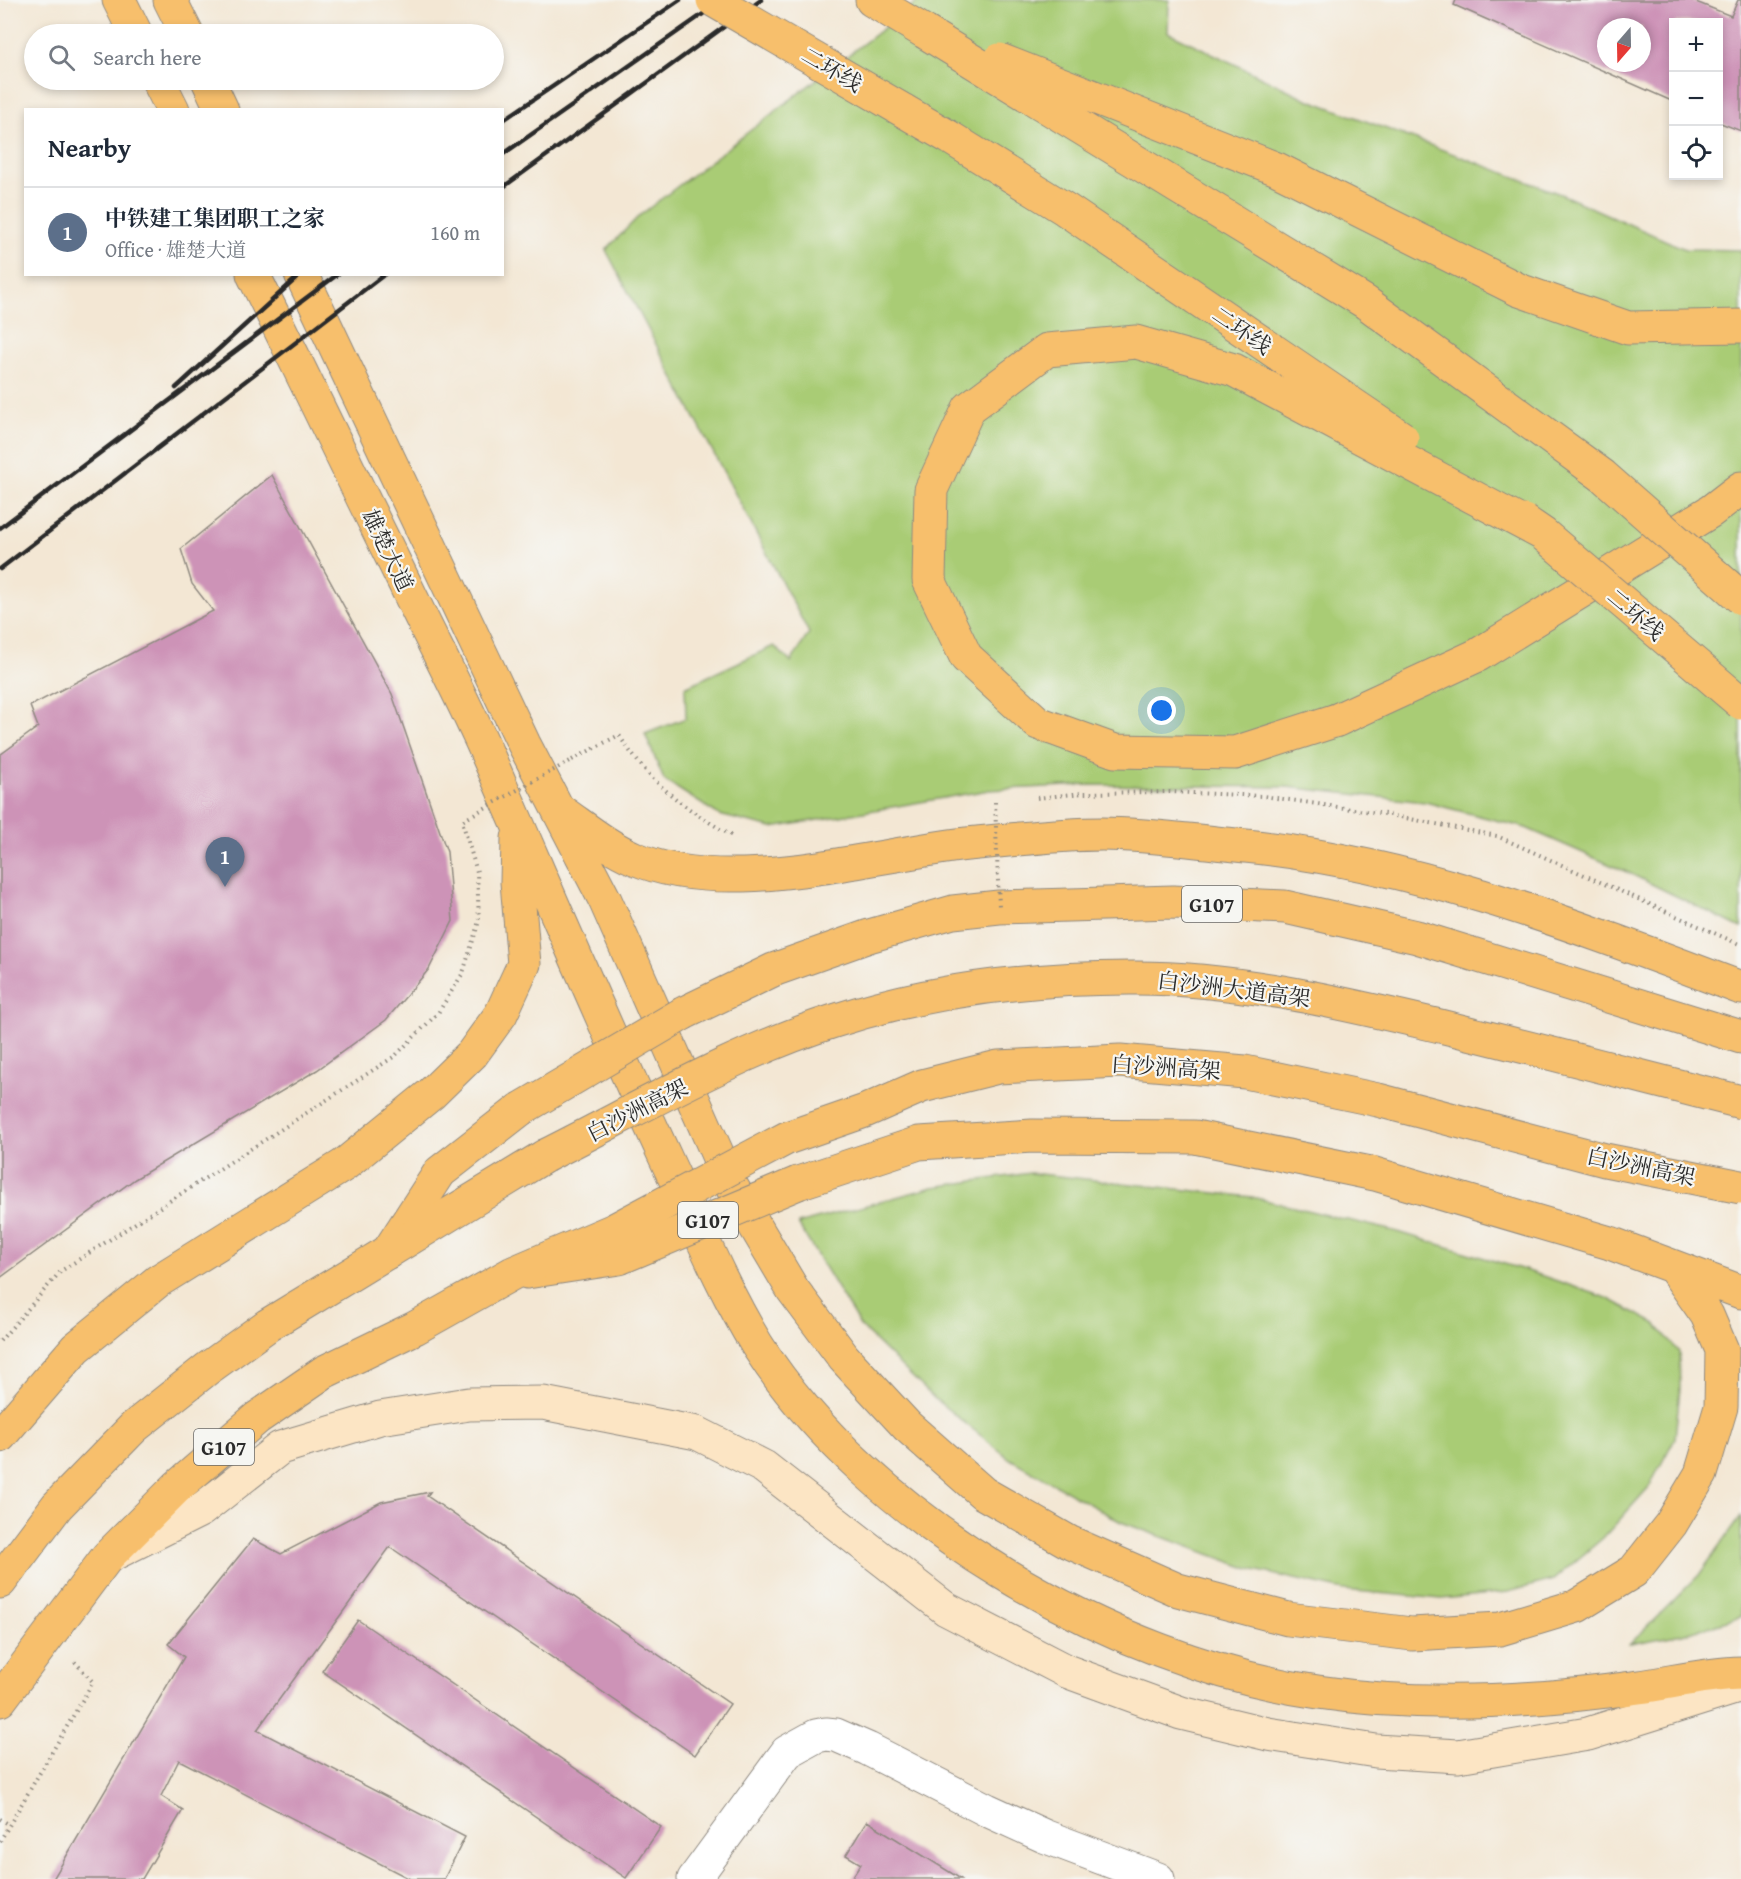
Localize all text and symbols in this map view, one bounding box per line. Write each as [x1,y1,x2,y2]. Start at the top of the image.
north arrow [1597,18,1651,72]
map controls [1669,18,1723,180]
button: + [1669,18,1723,72]
search box [24,24,504,90]
street label: 二环线 [795,39,869,99]
icon: search [45,41,78,74]
text: Search here [93,41,202,73]
button: − [1669,72,1723,126]
button: locate [1669,126,1723,180]
text: Nearby [48,128,131,167]
text: 中铁建工集团职工之家 [105,202,325,234]
text: 1 [62,218,73,247]
text: 160 m [430,218,480,247]
text: Office · 雄楚大道 [105,235,246,264]
street label: 二环线 [1206,298,1278,362]
street label: 雄楚大道 [354,503,422,597]
street label: 二环线 [1600,581,1672,647]
your location [1147,696,1176,725]
pin: 1 [206,838,244,887]
road number: G107 [1182,886,1242,922]
street label: 白沙洲大道高架 [1156,964,1312,1014]
street label: 白沙洲高架 [1110,1047,1222,1087]
street label: 白沙洲高架 [581,1071,693,1149]
street label: 白沙洲高架 [1584,1139,1698,1193]
road number: G107 [678,1202,738,1238]
road number: G107 [194,1429,254,1465]

